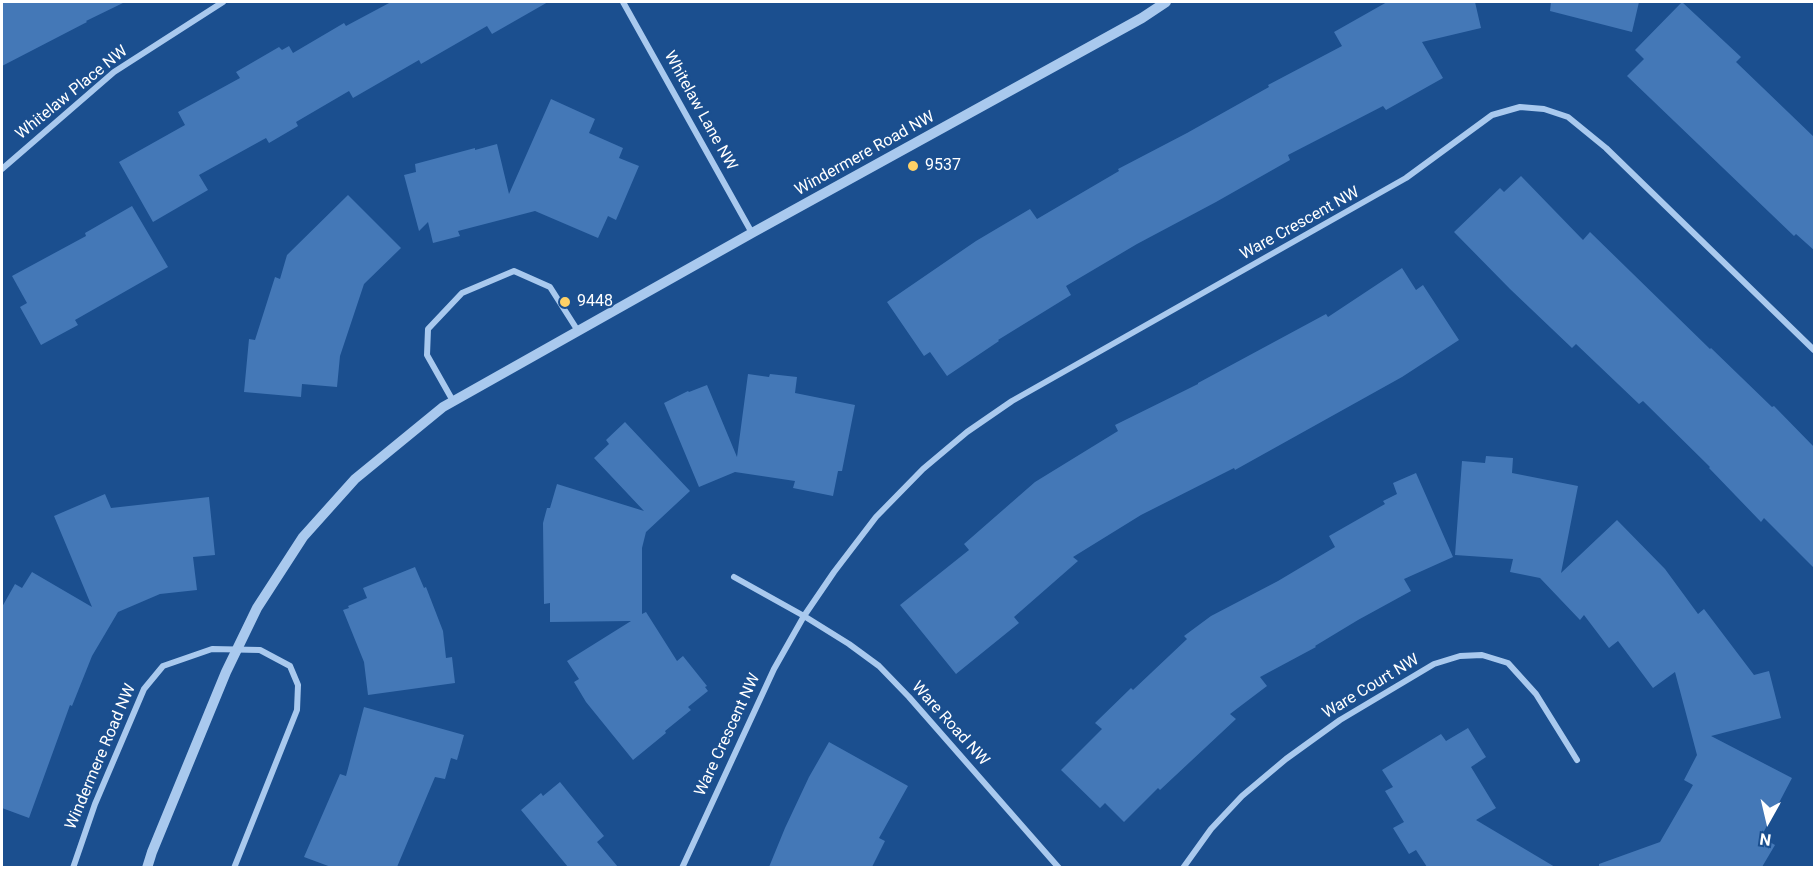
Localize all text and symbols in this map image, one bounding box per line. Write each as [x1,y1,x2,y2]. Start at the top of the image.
street label: Whitelaw Place NW [12,42,132,144]
street label: Whitelaw Lane NW [659,48,741,174]
street label: Windermere Road NW [792,108,938,200]
place label: 9537 [925,156,961,176]
marker: 9537 [906,159,920,173]
street label: Ware Crescent NW [1237,183,1363,265]
place label: 9448 [577,292,613,312]
marker: 9448 [558,295,572,309]
street label: Ware Court NW [1319,651,1423,723]
street label: Ware Crescent NW [691,671,765,799]
street label: Ware Road NW [907,678,993,770]
street label: Windermere Road NW [62,681,140,833]
north arrow [1738,791,1798,851]
text: N [1759,829,1772,850]

